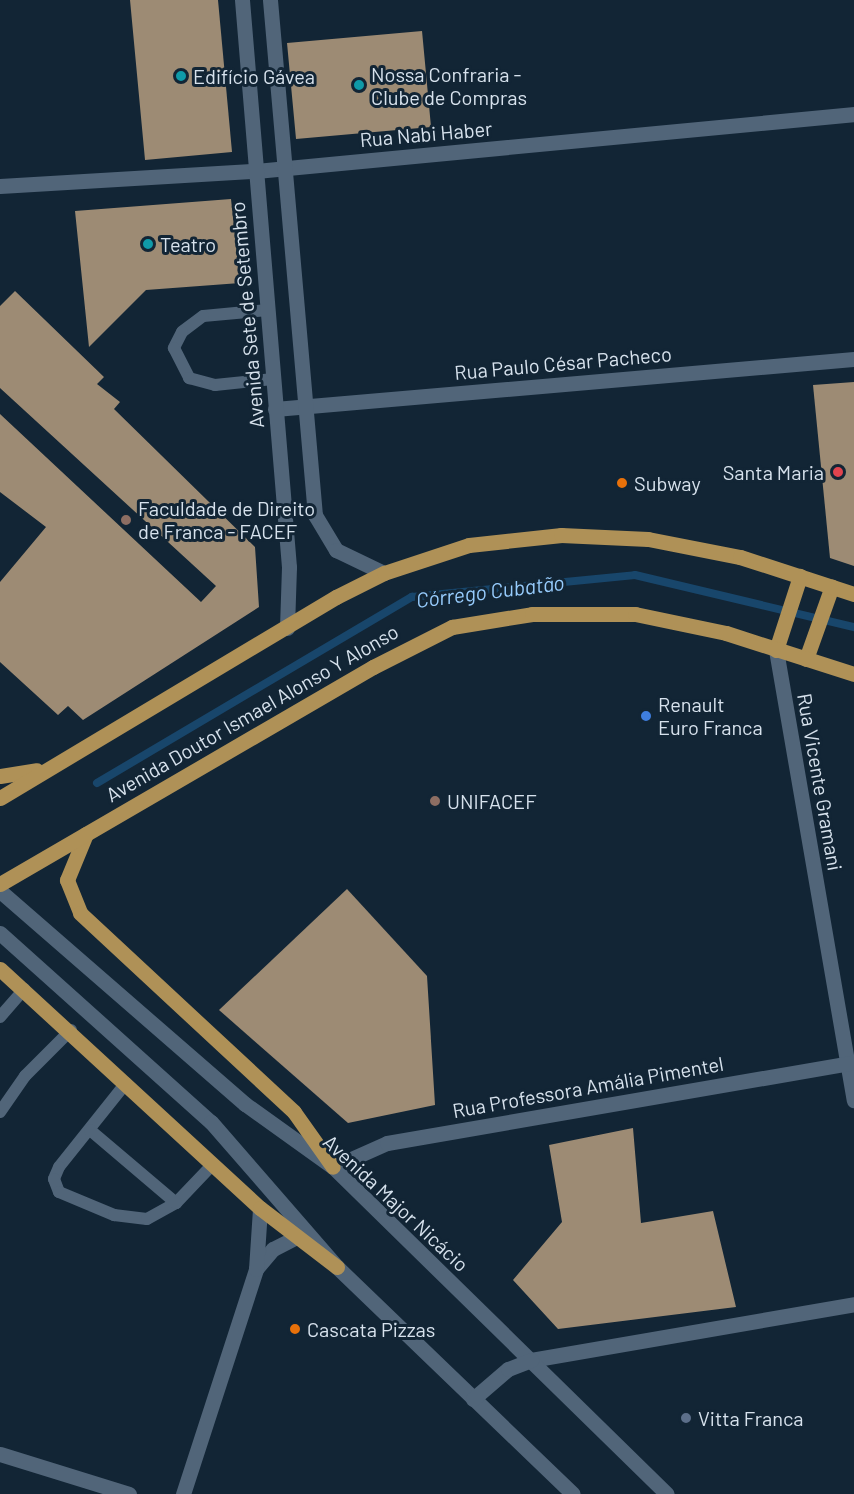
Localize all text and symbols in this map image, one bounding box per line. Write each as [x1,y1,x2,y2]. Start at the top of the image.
place label: Nossa Confraria - Clube de Compras [371,62,527,109]
place label: Edifício Gávea [193,64,315,88]
marker: Edifício Gávea [174,69,188,83]
marker: Nossa Confraria - Clube de Compras [352,78,366,92]
street label: Rua Nabi Haber [359,116,493,152]
street label: Avenida Sete de Setembro [225,201,269,429]
place label: Teatro [160,232,216,256]
marker: Teatro [141,237,155,251]
street label: Rua Paulo César Pacheco [453,342,673,384]
place label: Santa Maria [723,460,824,484]
marker: Santa Maria [829,463,847,481]
place label: Subway [634,471,701,495]
marker: Subway [615,476,629,490]
place label: Faculdade de Direito de Franca - FACEF [138,496,315,543]
marker: Faculdade de Direito de Franca - FACEF [119,513,133,527]
water label: Córrego Cubatão [414,569,566,613]
street label: Avenida Doutor Ismael Alonso Y Alonso [102,619,402,807]
street label: Rua Vicente Gramani [793,691,847,873]
place label: Renault Euro Franca [658,692,763,739]
marker: Renault Euro Franca [639,709,653,723]
place label: UNIFACEF [447,789,537,813]
marker: UNIFACEF [428,794,442,808]
street label: Rua Professora Amália Pimentel [451,1051,725,1123]
street label: Avenida Major Nicácio [319,1130,473,1276]
place label: Cascata Pizzas [307,1317,435,1341]
marker: Cascata Pizzas [288,1322,302,1336]
place label: Vitta Franca [698,1406,803,1430]
marker: Vitta Franca [679,1411,693,1425]

